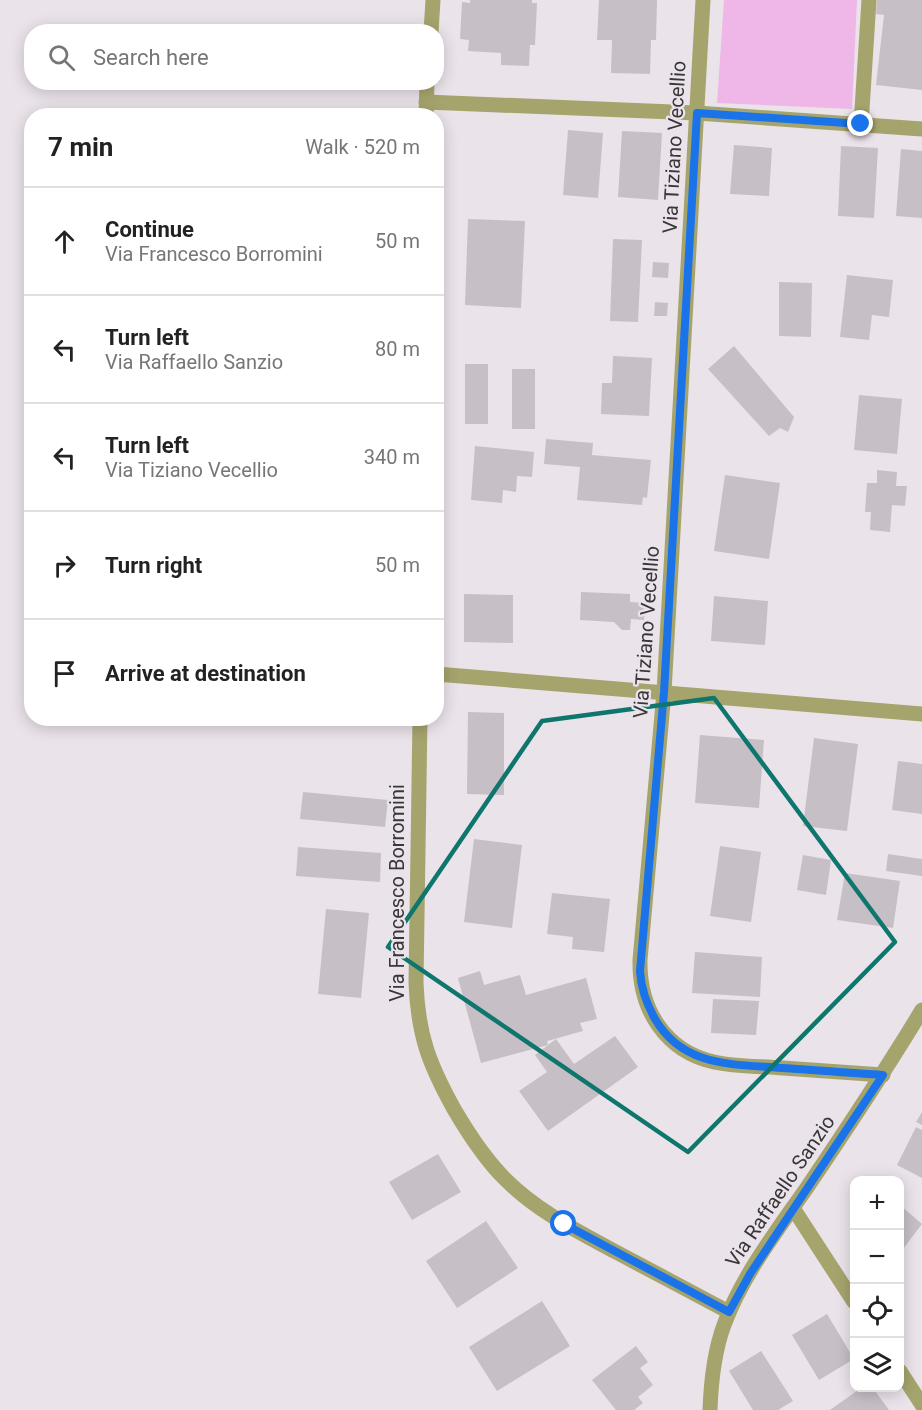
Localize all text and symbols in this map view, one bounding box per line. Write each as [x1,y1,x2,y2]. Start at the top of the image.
search box [24,24,444,90]
icon: search [45,41,78,74]
text: Search here [93,45,209,70]
street label: Via Tiziano Vecellio [657,60,691,234]
route end [847,110,873,136]
text: 7 min [48,132,113,162]
text: Walk · 520 m [305,135,420,159]
text: Continue [105,217,194,242]
icon: ahead [48,225,81,258]
text: 50 m [375,229,420,253]
text: Via Francesco Borromini [105,242,323,266]
text: Turn left [105,325,189,350]
icon: left [48,333,81,366]
text: 80 m [375,337,420,361]
text: Via Raffaello Sanzio [105,350,283,374]
text: Turn left [105,433,189,458]
icon: left [48,441,81,474]
text: 340 m [364,445,420,469]
text: Via Tiziano Vecellio [105,458,278,482]
street label: Via Tiziano Vecellio [628,545,664,719]
icon: right [48,549,81,582]
text: Turn right [105,553,202,578]
text: 50 m [375,553,420,577]
icon: arrive [48,657,81,690]
text: Arrive at destination [105,661,306,686]
street label: Via Francesco Borromini [385,784,409,1002]
street label: Via Raffaello Sanzio [720,1110,840,1272]
map controls [850,1176,904,1392]
button: + [850,1176,904,1230]
route start [550,1210,576,1236]
button: − [850,1230,904,1284]
button: locate [850,1284,904,1338]
button: layers [850,1338,904,1392]

